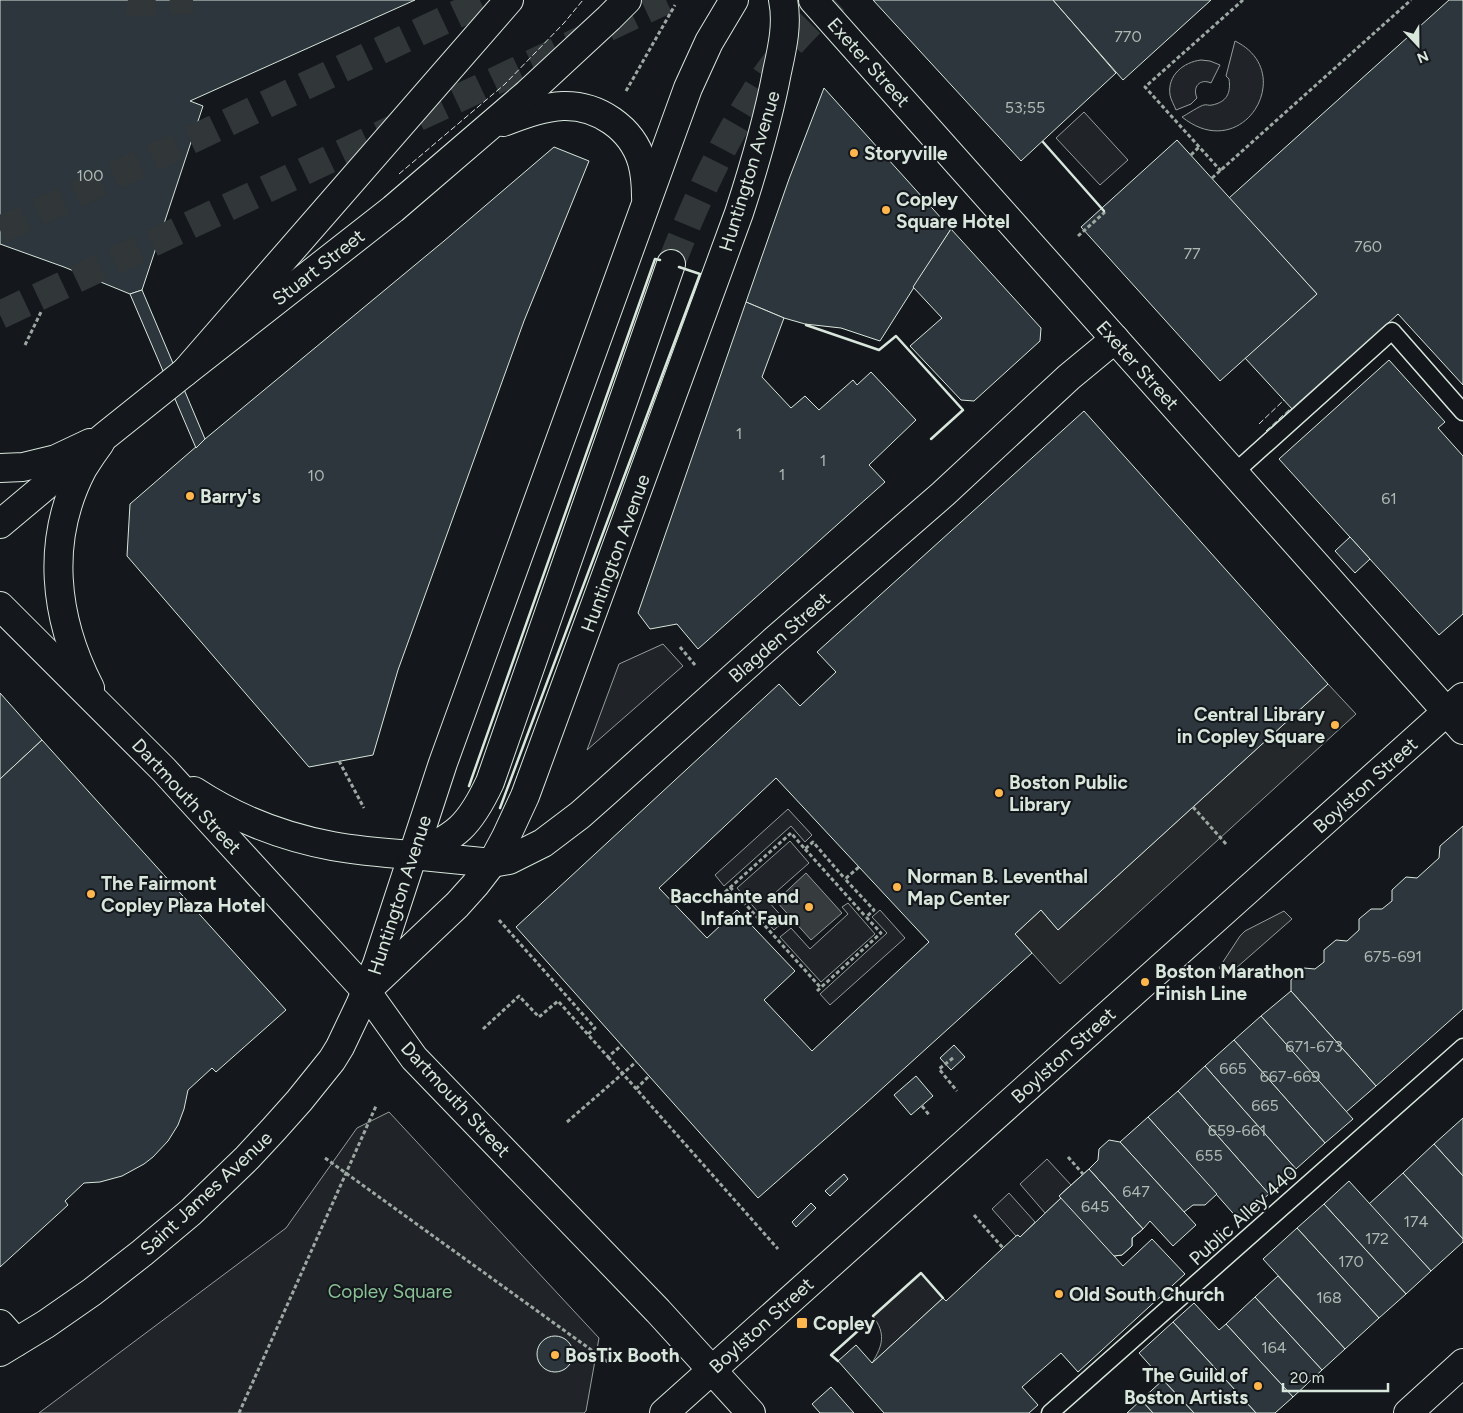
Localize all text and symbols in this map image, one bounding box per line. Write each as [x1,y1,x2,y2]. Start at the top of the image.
street label: Exeter Street [822,13,915,112]
north arrow [1393,20,1443,70]
house number: 770 [1114,27,1142,46]
text: N [1414,47,1431,66]
street label: Huntington Avenue [714,88,785,254]
house number: 53;55 [1005,98,1045,117]
place label: Storyville [864,142,948,165]
marker: Storyville [848,147,860,159]
house number: 100 [76,166,104,185]
place label: Copley Square Hotel [896,188,1010,233]
marker: Copley Square Hotel [880,204,892,216]
street label: Stuart Street [268,224,369,311]
house number: 760 [1354,237,1382,256]
house number: 77 [1183,244,1201,263]
street label: Exeter Street [1091,316,1184,415]
house number: 1 [736,424,742,443]
house number: 1 [820,451,826,470]
house number: 1 [779,465,785,484]
house number: 10 [308,466,324,485]
street label: Huntington Avenue [576,471,655,635]
place label: Barry's [200,485,261,508]
house number: 61 [1381,489,1397,508]
marker: Barry's [184,490,196,502]
street label: Blagden Street [724,587,835,688]
place label: Central Library in Copley Square [1177,703,1325,748]
marker: Central Library in Copley Square [1329,719,1341,731]
street label: Boylston Street [1309,733,1422,838]
street label: Dartmouth Street [127,734,246,859]
place label: Boston Public Library [1009,771,1128,816]
marker: Boston Public Library [993,787,1005,799]
street label: Huntington Avenue [363,812,436,978]
place label: Norman B. Leventhal Map Center [907,865,1088,910]
place label: The Fairmont Copley Plaza Hotel [101,872,265,917]
marker: Norman B. Leventhal Map Center [891,881,903,893]
place label: Bacchante and Infant Faun [670,885,799,930]
marker: The Fairmont Copley Plaza Hotel [85,888,97,900]
marker: Bacchante and Infant Faun [803,901,815,913]
house number: 675-691 [1364,947,1422,966]
place label: Boston Marathon Finish Line [1155,960,1304,1005]
marker: Boston Marathon Finish Line [1139,976,1151,988]
street label: Boylston Street [1007,1003,1120,1108]
street label: Dartmouth Street [396,1037,515,1162]
house number: 671-673 [1285,1037,1343,1056]
house number: 665 [1219,1059,1247,1078]
house number: 667-669 [1260,1067,1320,1086]
house number: 665 [1251,1096,1279,1115]
house number: 659-661 [1208,1121,1266,1140]
street label: Saint James Avenue [136,1126,277,1260]
house number: 655 [1195,1146,1223,1165]
street label: Public Alley 440 [1184,1161,1302,1270]
house number: 647 [1122,1182,1150,1201]
house number: 645 [1081,1197,1109,1216]
house number: 174 [1403,1212,1429,1231]
house number: 172 [1365,1229,1389,1248]
house number: 170 [1338,1252,1364,1271]
street label: Boylston Street [705,1273,818,1378]
park label: Copley Square [328,1280,452,1303]
place label: Old South Church [1069,1283,1225,1306]
marker: Old South Church [1053,1288,1065,1300]
house number: 168 [1316,1288,1342,1307]
place label: Copley [813,1312,875,1335]
marker: Copley [795,1316,809,1330]
house number: 164 [1261,1338,1287,1357]
place label: BosTix Booth [565,1344,679,1367]
marker: BosTix Booth [549,1349,561,1361]
scale bar [1283,1360,1388,1392]
place label: The Guild of Boston Artists [1124,1364,1249,1409]
text: 20 m [1290,1369,1324,1387]
marker: The Guild of Boston Artists [1252,1380,1264,1392]

